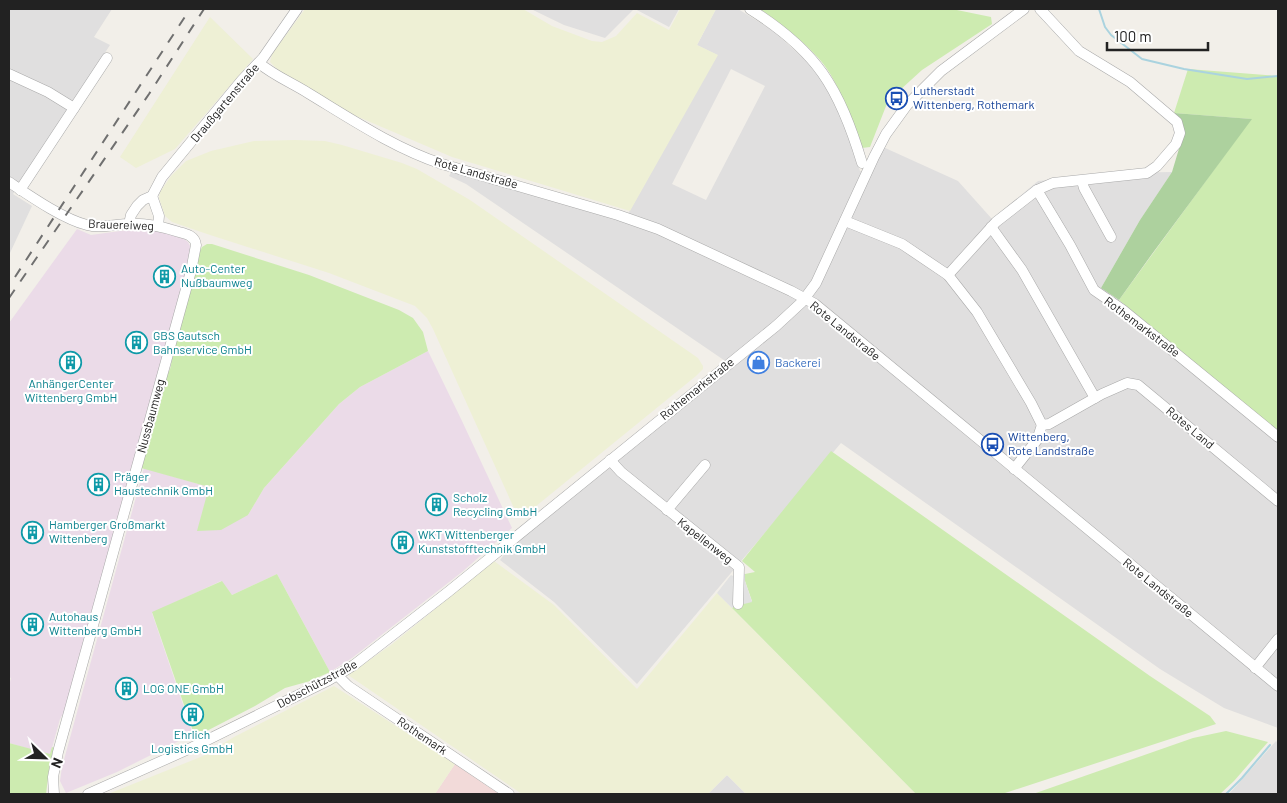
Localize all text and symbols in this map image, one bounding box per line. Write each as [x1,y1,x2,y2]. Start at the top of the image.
scale bar [1107,20,1208,52]
text: 100 m [1114,27,1152,45]
street label: Draußgartenstraße [187,60,261,145]
place label: Lutherstadt Wittenberg, Rothemark [913,83,1034,111]
bus stop icon: Lutherstadt Wittenberg, Rothemark [885,86,909,110]
street label: Rote Landstraße [433,153,520,191]
street label: Brauereiweg [88,216,154,232]
place label: Auto-Center Nußbaumweg [181,261,252,289]
building icon: Auto-Center Nußbaumweg [153,264,177,288]
street label: Rothemarkstraße [1102,293,1183,359]
street label: Rote Landstraße [808,298,884,363]
place label: GBS Gautsch Bahnservice GmbH [153,328,252,356]
building icon: GBS Gautsch Bahnservice GmbH [125,331,149,355]
building icon: AnhängerCenter Wittenberg GmbH [59,351,83,375]
shop icon: Backerei [747,351,771,375]
street label: Rothemarkstraße [657,354,736,422]
place label: Backerei [775,355,821,369]
place label: AnhängerCenter Wittenberg GmbH [25,376,117,404]
street label: Nussbaumweg [133,377,167,454]
street label: Rotes Land [1164,403,1217,451]
place label: Wittenberg, Rote Landstraße [1008,429,1094,457]
bus stop icon: Wittenberg, Rote Landstraße [980,432,1004,456]
place label: Präger Haustechnik GmbH [114,469,213,497]
building icon: Präger Haustechnik GmbH [86,472,110,496]
place label: Scholz Recycling GmbH [453,490,537,518]
building icon: Scholz Recycling GmbH [425,493,449,517]
street label: Kapellenweg [675,514,736,566]
place label: Hamberger Großmarkt Wittenberg [49,517,165,545]
building icon: Hamberger Großmarkt Wittenberg [21,520,45,544]
place label: WKT Wittenberger Kunststofftechnik GmbH [418,527,546,555]
building icon: WKT Wittenberger Kunststofftechnik GmbH [390,530,414,554]
street label: Rote Landstraße [1121,555,1197,620]
place label: Autohaus Wittenberg GmbH [49,609,142,637]
building icon: Autohaus Wittenberg GmbH [21,612,45,636]
street label: Dobschützstraße [274,656,359,710]
building icon: LOG ONE GmbH [115,677,139,701]
place label: LOG ONE GmbH [143,681,224,695]
building icon: Ehrlich Logistics GmbH [180,702,204,726]
street label: Rothemark [395,713,450,757]
place label: Ehrlich Logistics GmbH [151,727,233,755]
north arrow [20,733,70,783]
text: N [48,756,67,771]

